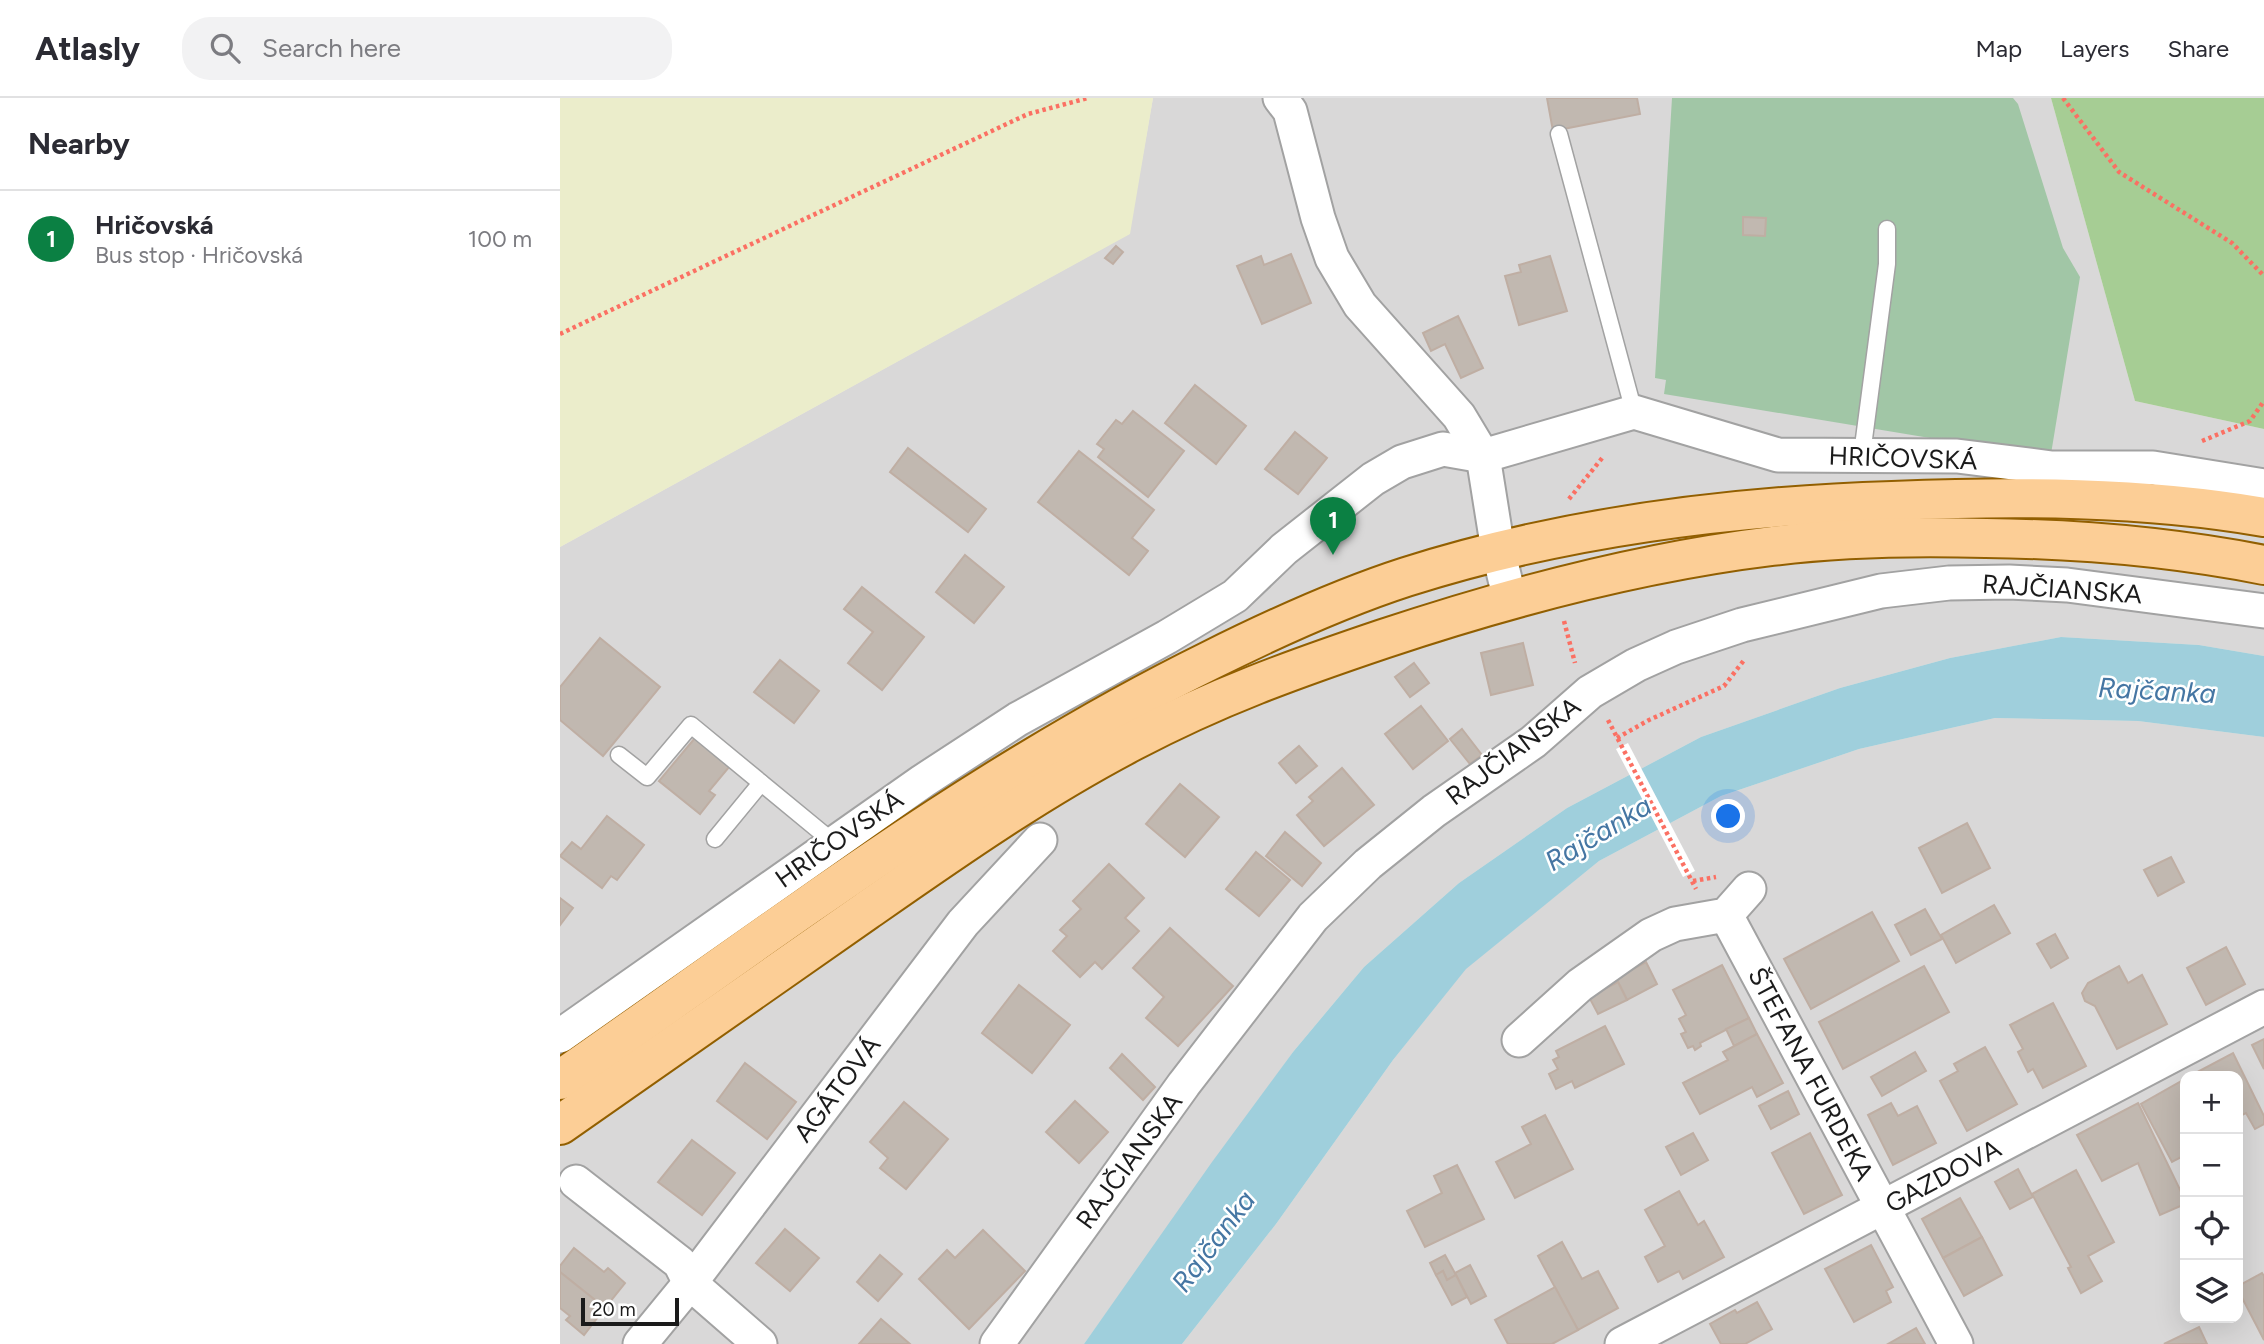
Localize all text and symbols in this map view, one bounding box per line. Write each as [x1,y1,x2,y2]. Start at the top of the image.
search box [182,17,672,80]
text: Atlasly [35,29,140,68]
icon: search [206,29,244,67]
text: Search here [262,32,401,64]
text: Map [1975,34,2022,63]
text: Layers [2060,34,2129,63]
text: Share [2167,34,2229,63]
text: Nearby [28,125,130,162]
text: Hričovská [95,209,214,241]
text: 1 [46,225,56,253]
text: 100 m [468,225,532,253]
text: Bus stop · Hričovská [95,241,303,269]
street label: HRIČOVSKÁ [1828,439,1978,477]
pin: 1 [1310,497,1356,555]
street label: RAJČIANSKA [1981,567,2143,611]
water label: Rajčanka [2097,670,2217,710]
street label: RAJČIANSKA [1439,690,1587,812]
street label: HRIČOVSKÁ [769,783,910,895]
water label: Rajčanka [1539,788,1657,878]
your location [1711,799,1745,833]
street label: ŠTEFANA FURDEKA [1741,962,1881,1187]
street label: AGÁTOVÁ [787,1029,887,1148]
map controls [2180,1071,2243,1323]
button: + [2180,1071,2243,1134]
street label: RAJČIANSKA [1069,1086,1189,1235]
street label: GAZDOVA [1880,1132,2007,1220]
button: − [2180,1134,2243,1197]
water label: Rajčanka [1164,1184,1262,1298]
button: locate [2180,1197,2243,1260]
button: layers [2180,1260,2243,1323]
scale bar [581,1295,679,1327]
text: 20 m [592,1298,636,1321]

